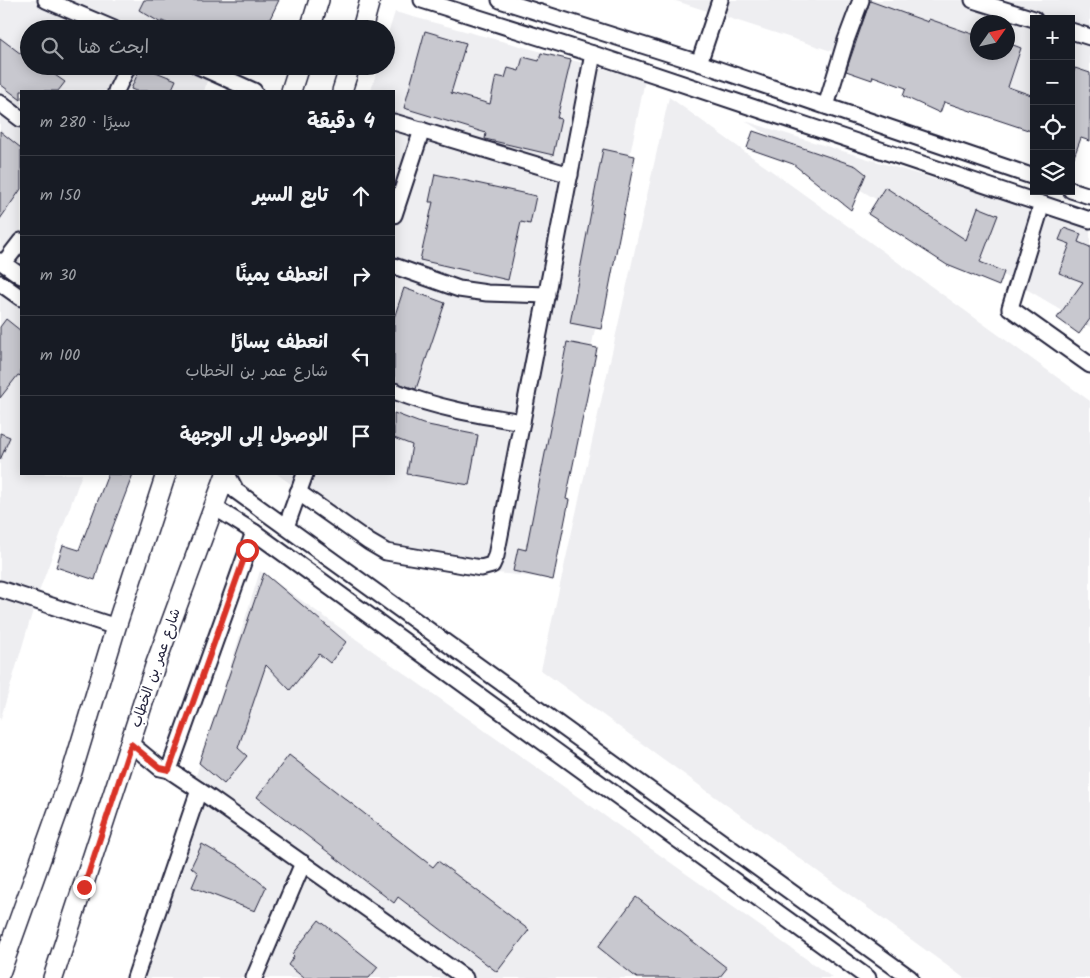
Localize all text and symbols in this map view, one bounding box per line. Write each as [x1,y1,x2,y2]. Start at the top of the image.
north arrow [970,15,1015,60]
map controls [1030,15,1075,195]
button: + [1030,15,1075,60]
search box [20,20,395,75]
text: ابحث هنا [78,33,149,63]
icon: search [38,34,66,62]
button: − [1030,60,1075,105]
button: locate [1030,105,1075,150]
text: 4 دقيقة [307,106,375,139]
text: سيرًا · 280 m [40,110,131,135]
button: layers [1030,150,1075,195]
text: تابع السير [253,181,328,211]
icon: ahead [347,182,375,210]
text: 150 m [40,183,81,208]
text: انعطف يمينًا [236,261,328,291]
icon: right [347,262,375,290]
text: 30 m [40,263,76,288]
text: انعطف يسارًا [231,328,328,358]
icon: left [347,342,375,370]
text: 100 m [40,343,80,368]
text: شارع عمر بن الخطاب [185,359,328,384]
text: الوصول إلى الوجهة [180,421,328,451]
icon: arrive [347,422,375,450]
route start [236,539,259,562]
street label: شارع عمر بن الخطاب [125,605,187,731]
route end [73,876,96,899]

